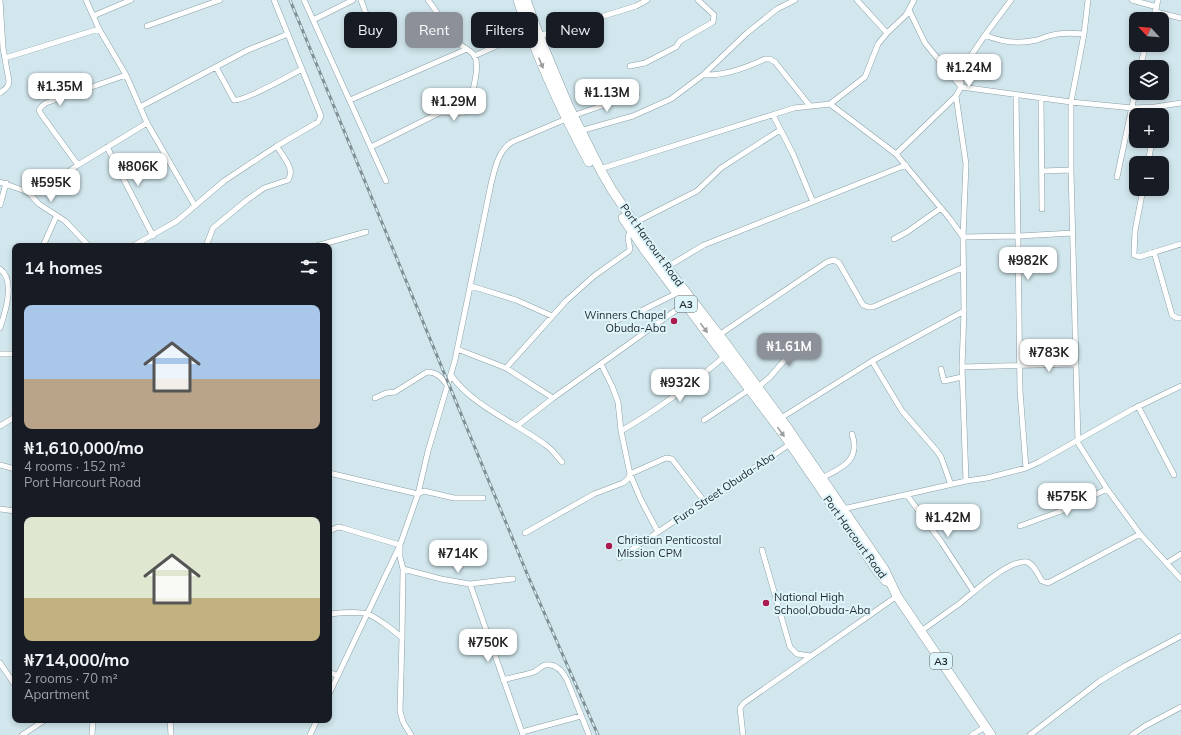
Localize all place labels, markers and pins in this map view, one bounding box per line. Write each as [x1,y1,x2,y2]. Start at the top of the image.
pin: ₦1.24M [936,54,1002,88]
pin: ₦1.35M [27,73,93,107]
pin: ₦1.13M [574,79,640,113]
pin: ₦1.29M [421,88,487,122]
pin: ₦806K [110,153,166,187]
pin: ₦595K [23,169,79,203]
pin: ₦982K [1000,247,1056,281]
place label: Winners Chapel Obuda-Aba [584,308,666,335]
marker: Winners Chapel Obuda-Aba [669,316,679,326]
pin: ₦1.61M [756,333,822,367]
pin: ₦783K [1021,339,1077,373]
pin: ₦932K [652,369,708,403]
pin: ₦575K [1039,483,1095,517]
pin: ₦1.42M [915,504,981,538]
place label: Christian Penticostal Mission CPM [617,533,721,560]
pin: ₦714K [430,540,486,574]
marker: Christian Penticostal Mission CPM [604,541,614,551]
place label: National High School,Obuda-Aba [774,590,870,617]
marker: National High School,Obuda-Aba [761,598,771,608]
pin: ₦750K [460,629,516,663]

